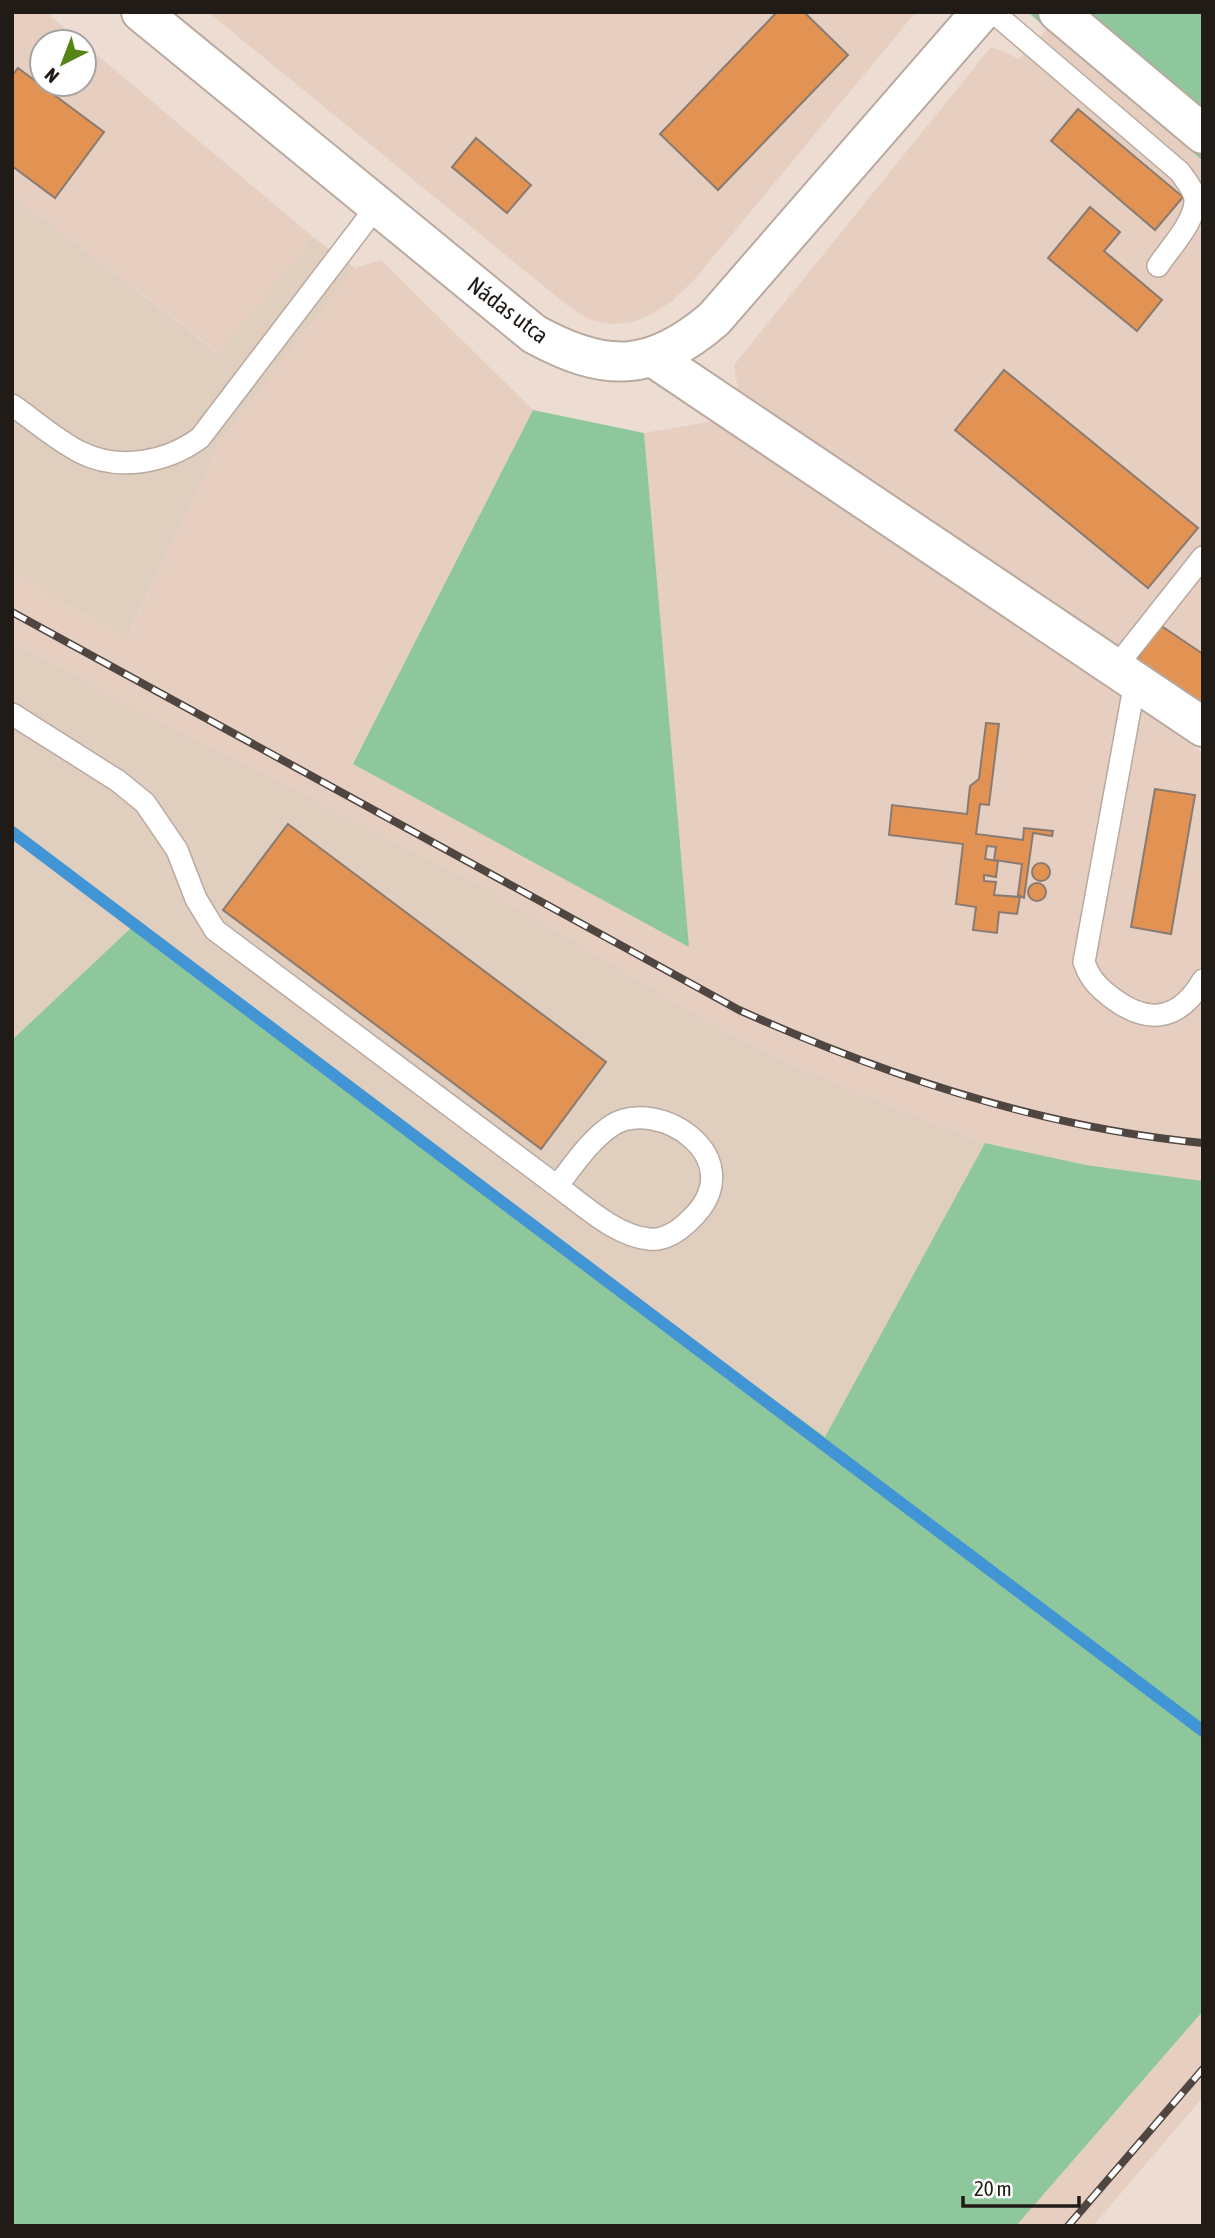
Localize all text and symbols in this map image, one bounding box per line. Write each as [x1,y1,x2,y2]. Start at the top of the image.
north arrow [28,28,98,98]
text: N [40,64,63,88]
street label: Nádas utca [463,271,553,349]
scale bar [963,2164,1078,2208]
text: 20 m [974,2176,1012,2200]

